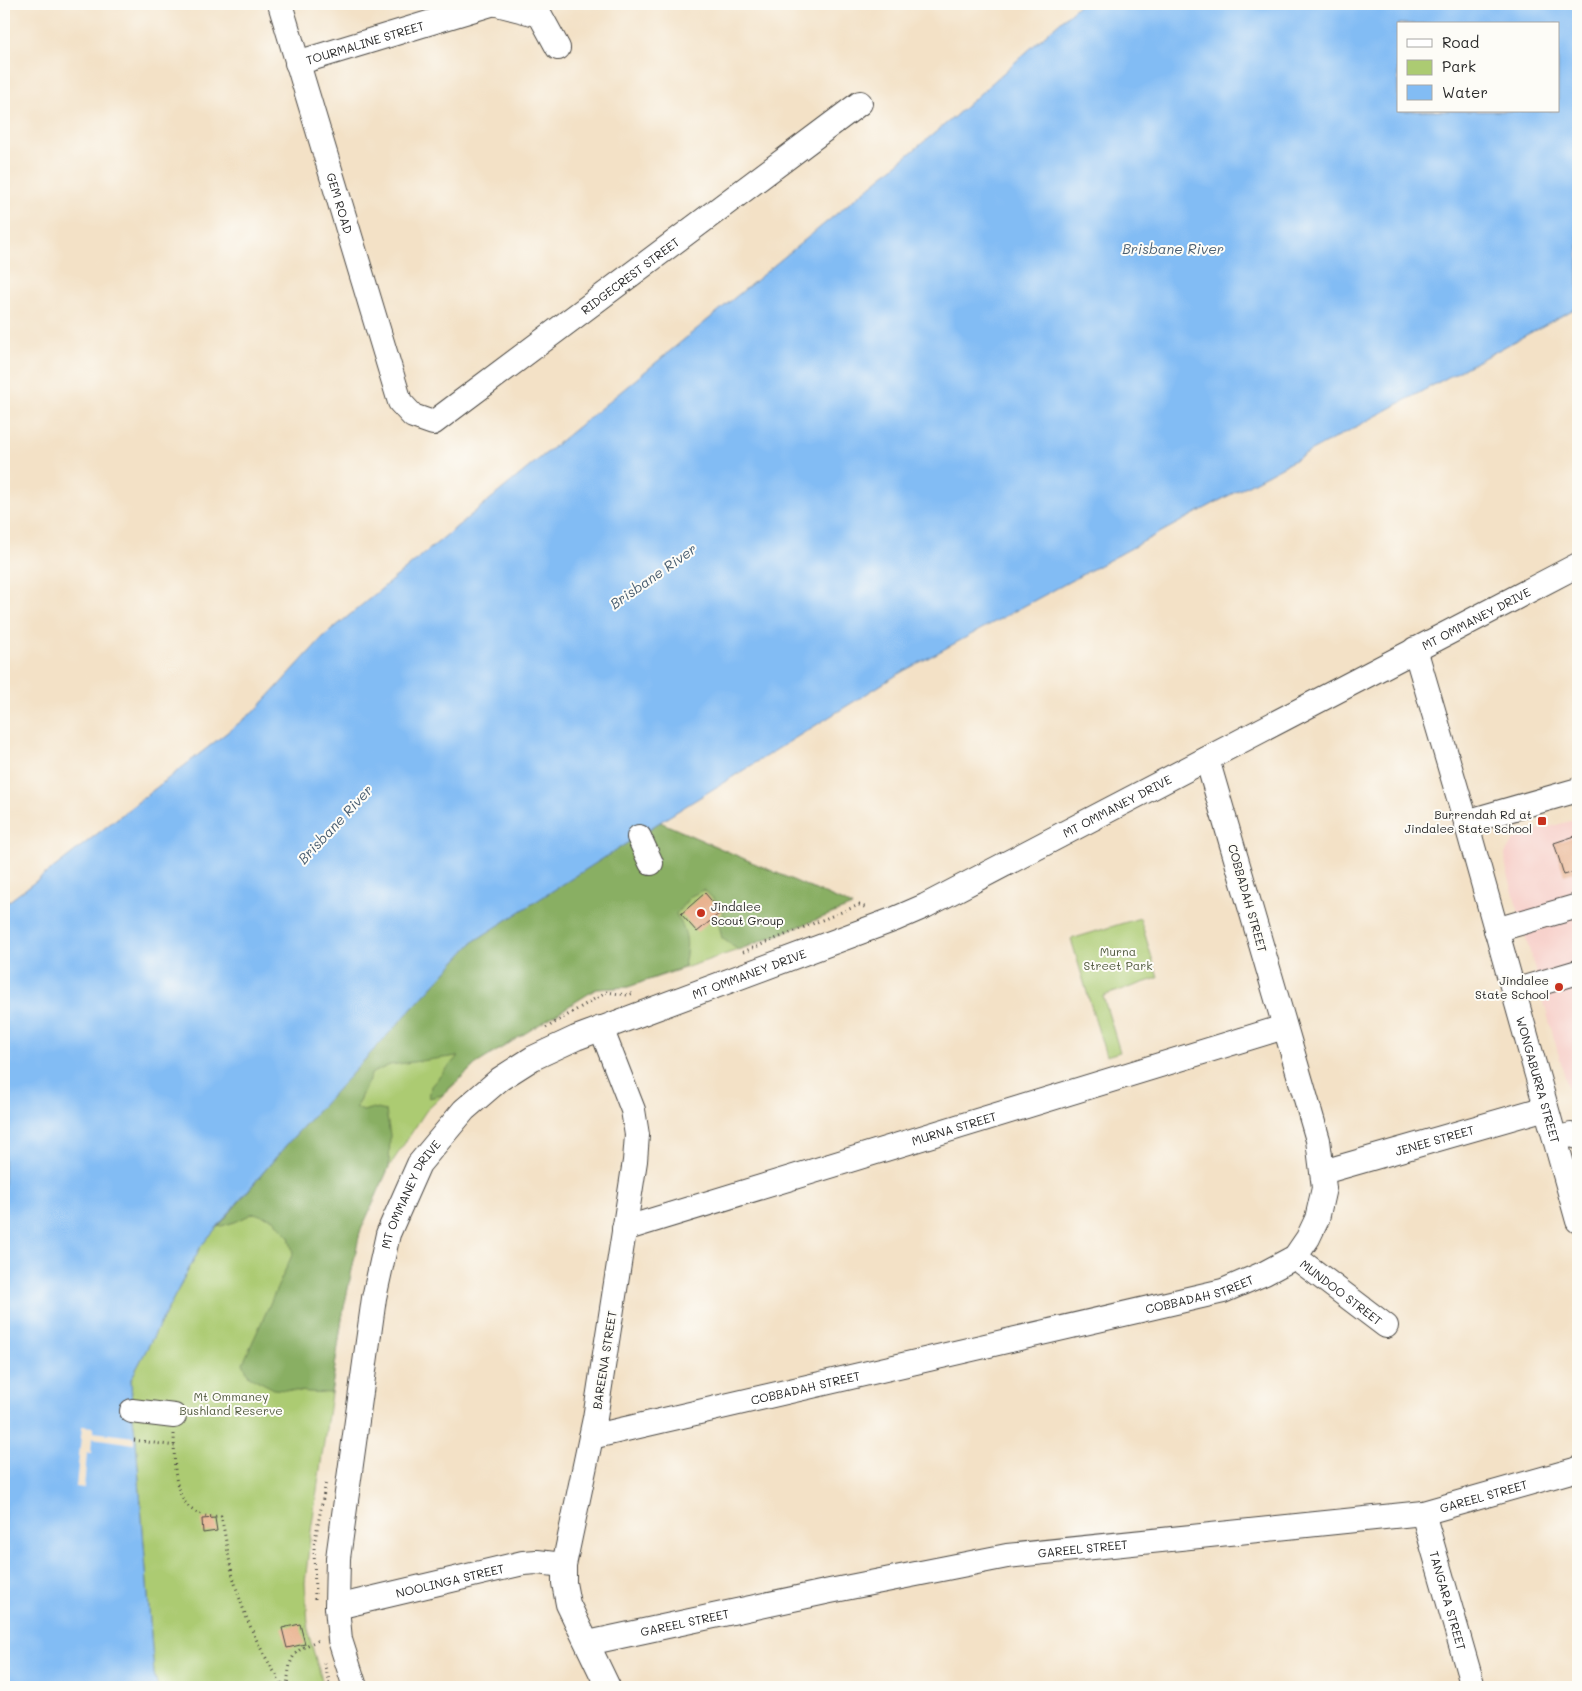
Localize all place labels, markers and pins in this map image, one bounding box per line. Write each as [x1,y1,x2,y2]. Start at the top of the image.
place label: Burrendah Rd at Jindalee State School [1404,806,1532,836]
marker: Burrendah Rd at Jindalee State School [1536,815,1548,827]
place label: Jindalee Scout Group [711,898,784,928]
marker: Jindalee Scout Group [695,907,707,919]
place label: Jindalee State School [1475,972,1549,1002]
marker: Jindalee State School [1553,981,1565,993]

